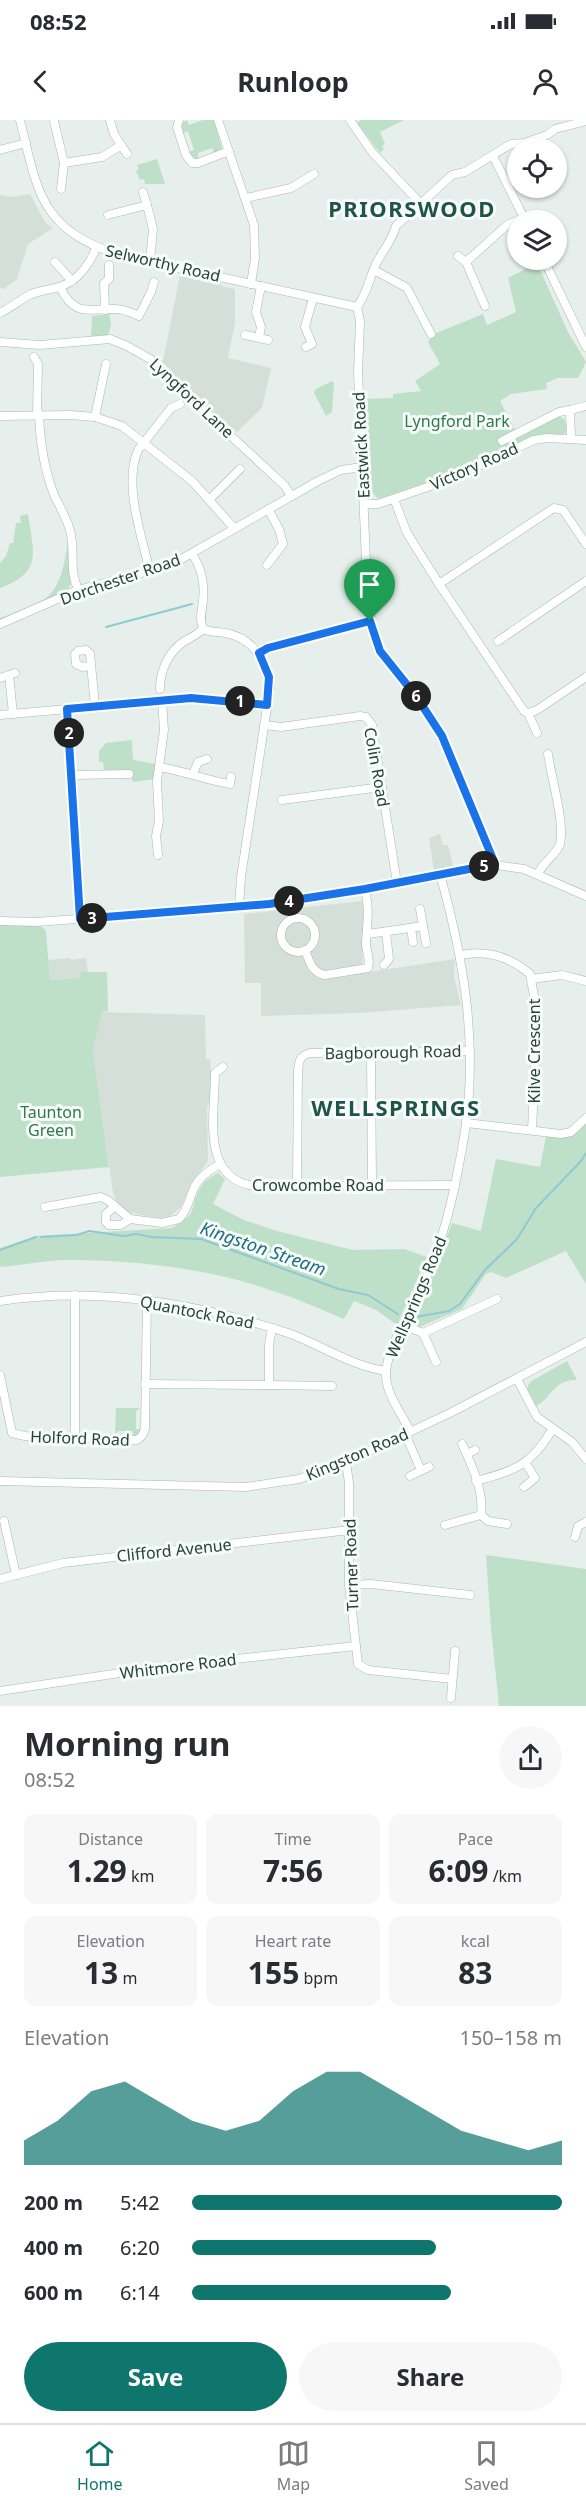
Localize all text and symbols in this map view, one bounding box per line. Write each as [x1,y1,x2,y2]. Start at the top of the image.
text: 08:52 [30,6,87,36]
text: Runloop [237,63,349,100]
icon: back [24,65,57,98]
icon: person [529,65,562,98]
map controls [507,138,567,270]
button: locate [507,138,567,198]
district label: PRIORSWOOD [328,193,496,223]
button: layers [507,210,567,270]
street label: Selworthy Road [103,239,223,287]
street label: Lyngford Lane [145,353,239,443]
street label: Eastwick Road [347,391,375,499]
park label: Lyngford Park [404,410,510,432]
street label: Victory Road [426,437,522,495]
street label: Dorchester Road [57,548,183,610]
pin [344,559,395,621]
icon: arrive [353,568,386,601]
pin: 6 [401,681,431,711]
text: 6 [411,685,421,707]
pin: 1 [225,686,255,716]
text: 1 [235,690,245,712]
pin: 2 [54,718,84,748]
text: 2 [64,722,74,744]
street label: Colin Road [359,725,395,809]
pin: 5 [469,851,499,881]
text: 5 [479,855,489,877]
pin: 4 [274,886,304,916]
text: 4 [284,890,294,912]
pin: 3 [77,903,107,933]
text: 3 [87,907,97,929]
street label: Kilve Crescent [523,998,545,1103]
street label: Bagborough Road [324,1040,462,1064]
district label: WELLSPRINGS [311,1092,481,1122]
park label: Taunton Green [20,1101,82,1141]
street label: Crowcombe Road [252,1174,384,1196]
water label: Kingston Stream [197,1215,329,1281]
street label: Wellsprings Road [380,1233,452,1361]
street label: Quantock Road [138,1290,256,1334]
street label: Kingston Road [302,1423,412,1485]
street label: Holford Road [30,1425,130,1451]
street label: Turner Road [338,1518,364,1612]
street label: Clifford Avenue [115,1533,233,1567]
street label: Whitmore Road [118,1648,238,1684]
text: Morning run [24,1721,230,1766]
button: share [499,1726,562,1789]
text: 08:52 [24,1766,75,1793]
text: Distance [78,1828,143,1850]
text: Time [274,1828,312,1850]
text: Pace [458,1828,493,1850]
text: 1.29 [67,1850,127,1891]
text: 7:56 [263,1850,323,1891]
text: 6:09 [429,1850,488,1891]
text: km [127,1865,154,1887]
text: /km [488,1865,522,1887]
text: Elevation [77,1930,145,1952]
text: Heart rate [255,1930,331,1952]
text: kcal [461,1930,490,1952]
text: 13 [84,1952,118,1993]
text: 155 [248,1952,299,1993]
text: 83 [458,1952,492,1993]
text: m [118,1967,137,1989]
text: bpm [299,1967,338,1989]
text: Elevation [24,2024,109,2051]
text: 150–158 m [459,2024,562,2051]
text: 200 m [24,2189,83,2216]
text: 5:42 [120,2189,160,2216]
text: 400 m [24,2234,83,2261]
text: 6:20 [120,2234,160,2261]
text: 600 m [24,2279,83,2306]
text: 6:14 [120,2279,160,2306]
button: Save [24,2342,287,2411]
button: Share [299,2342,562,2411]
tab: Home [77,2437,123,2495]
tab: Map [277,2437,310,2495]
tab: Saved [464,2437,509,2495]

